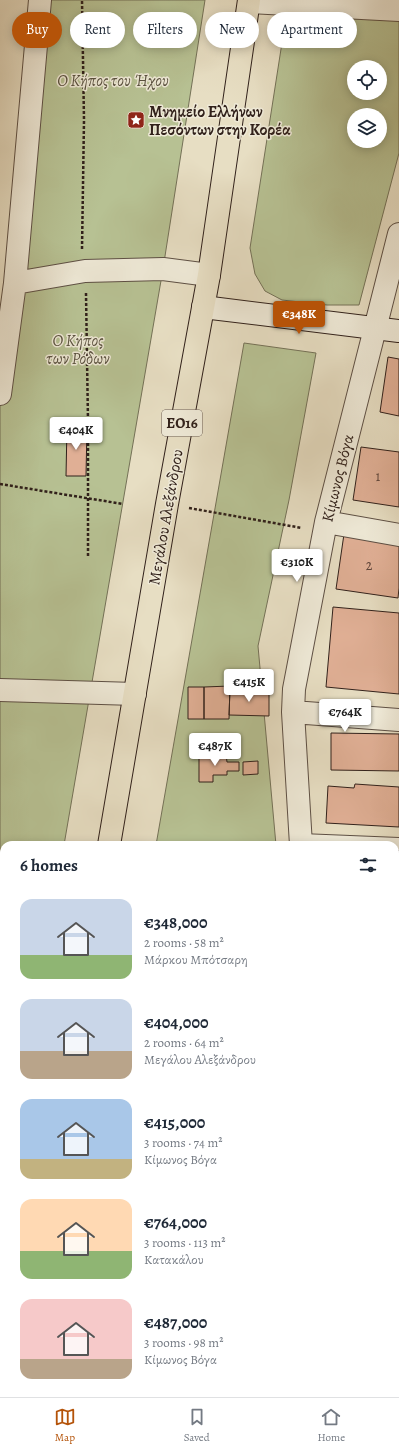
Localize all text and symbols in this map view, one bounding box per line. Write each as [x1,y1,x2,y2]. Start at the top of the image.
chip: Buy [12,12,62,48]
chip: Rent [70,12,125,48]
chip: Filters [133,12,197,48]
chip: New [205,12,259,48]
chip: Apartment [267,12,357,48]
map controls [347,60,387,148]
button: locate [347,60,387,100]
park label: Ο Κήπος του Ήχου [57,70,169,92]
place label: Μνημείο Ελλήνων Πεσόντων στην Κορέα [149,101,291,141]
button: layers [347,108,387,148]
place icon: Μνημείο Ελλήνων Πεσόντων στην Κορέα [126,110,146,130]
pin: €348K [271,301,327,335]
text: €348K [282,305,316,322]
park label: Ο Κήπος των Ρόδων [46,330,110,370]
road number: ΕΟ16 [162,410,202,436]
pin: €404K [48,417,104,451]
text: €404K [59,421,93,438]
street label: Κίμωνος Βόγα [316,432,360,524]
street label: Μεγάλου Αλεξάνδρου [143,447,189,587]
house number: 1 [376,467,381,486]
pin: €310K [269,549,325,583]
text: €310K [281,553,313,570]
house number: 2 [366,556,373,575]
pin: €415K [221,669,277,703]
text: €415K [233,673,265,690]
pin: €764K [317,699,373,733]
text: €764K [328,703,362,720]
pin: €487K [187,733,243,767]
text: €487K [198,737,232,754]
text: 6 homes [20,854,78,877]
icon: filters [357,854,379,876]
text: €348,000 [144,911,207,934]
icon: home [52,915,100,963]
text: 2 rooms · 58 m² [144,934,224,951]
text: Μάρκου Μπότσαρη [144,951,248,968]
text: €404,000 [144,1011,209,1034]
icon: home [52,1015,100,1063]
text: 2 rooms · 64 m² [144,1034,224,1051]
text: Μεγάλου Αλεξάνδρου [144,1051,256,1068]
text: €415,000 [144,1111,205,1134]
icon: home [52,1115,100,1163]
text: 3 rooms · 74 m² [144,1134,223,1151]
text: Κίμωνος Βόγα [144,1151,217,1168]
text: €764,000 [144,1211,207,1234]
icon: home [52,1215,100,1263]
text: 3 rooms · 113 m² [144,1234,226,1251]
text: Κατακάλου [144,1251,204,1268]
text: €487,000 [144,1311,207,1334]
icon: home [52,1315,100,1363]
text: 3 rooms · 98 m² [144,1334,223,1351]
text: Κίμωνος Βόγα [144,1351,217,1368]
tab: Map [54,1406,76,1445]
tab: Saved [184,1406,210,1445]
tab: Home [317,1406,345,1445]

